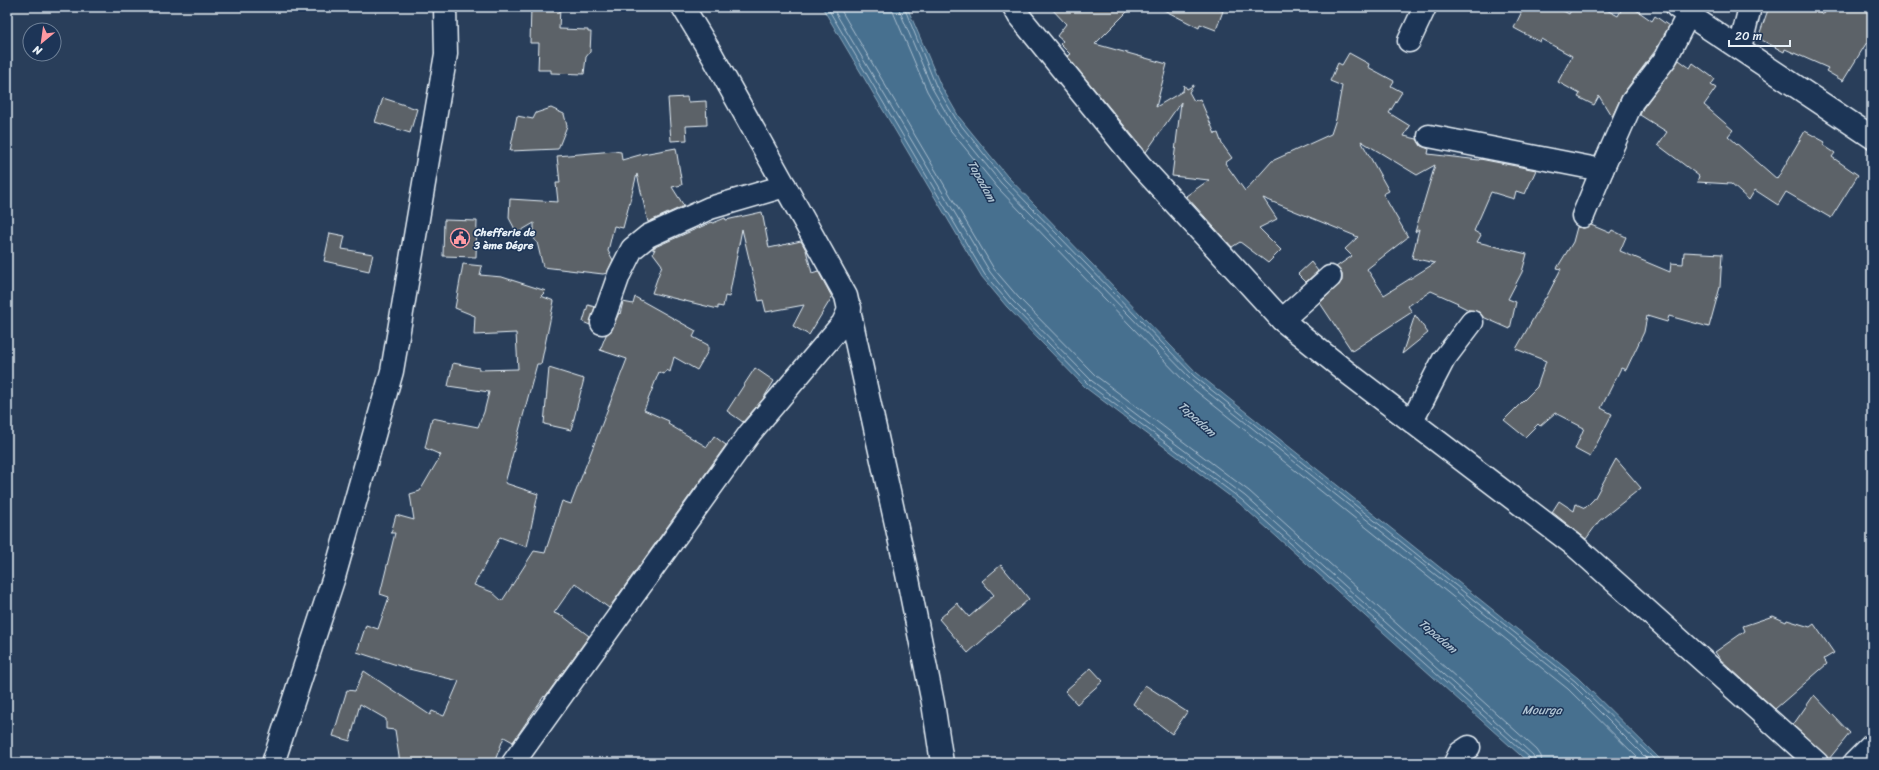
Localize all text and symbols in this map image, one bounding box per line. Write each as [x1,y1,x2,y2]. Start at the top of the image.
north arrow [22,22,62,62]
scale bar [1729,22,1790,48]
text: 20 m [1735,25,1762,47]
text: N [29,40,46,61]
water label: Tapadam [961,156,1004,208]
place label: Chefferie de 3 ème Dégre [473,223,536,255]
public building icon: Chefferie de 3 ème Dégre [449,227,471,249]
water label: Tapadam [1173,396,1223,444]
water label: Tapadam [1413,613,1464,660]
water label: Mourga [1522,699,1563,721]

